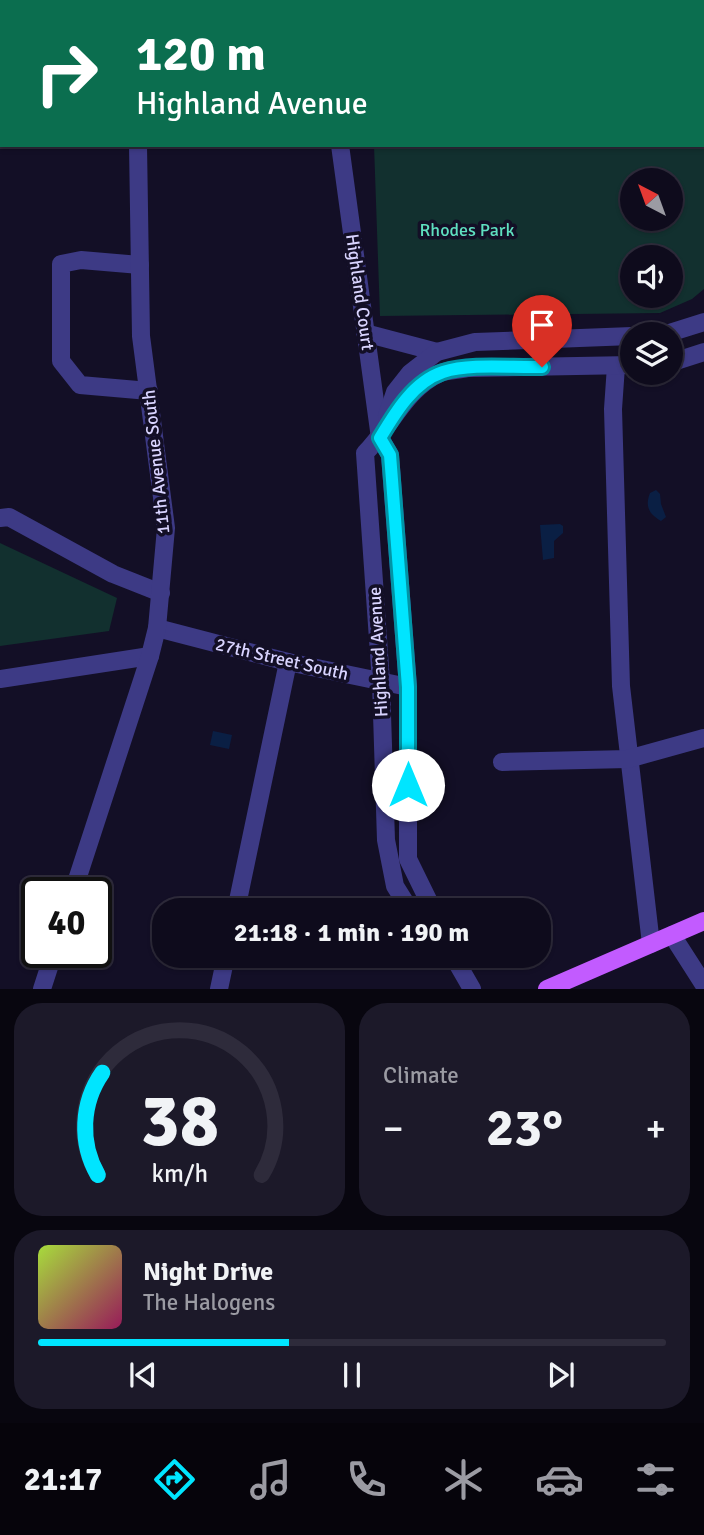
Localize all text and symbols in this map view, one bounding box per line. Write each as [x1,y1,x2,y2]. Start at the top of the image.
text: 120 m [136,24,266,84]
icon: right [21,28,112,119]
text: Highland Avenue [136,84,368,123]
north arrow [620,168,682,231]
map controls [620,168,683,385]
park label: Rhodes Park [420,219,514,241]
street label: Highland Court [341,232,379,352]
button: sound [620,245,683,308]
pin [512,295,572,367]
icon: arrive [523,306,561,344]
button: layers [620,322,683,385]
street label: 11th Avenue South [137,389,175,535]
street label: Highland Avenue [364,586,392,718]
street label: 27th Street South [213,633,351,685]
position arrow [371,748,445,822]
speed limit sign: 40 [21,877,112,968]
text: 21:18 · 1 min · 190 m [234,917,469,949]
text: Climate [383,1061,459,1090]
text: 38 [140,1078,219,1167]
text: 23° [486,1096,563,1160]
text: − [383,1105,404,1152]
text: + [645,1105,666,1152]
text: km/h [151,1158,208,1189]
text: Night Drive [143,1256,273,1288]
text: The Halogens [143,1288,275,1317]
icon: previous [124,1356,162,1394]
icon: pause [333,1356,371,1394]
icon: next [542,1356,580,1394]
icon: directions [150,1455,199,1504]
icon: music [246,1455,295,1504]
icon: phone [342,1455,391,1504]
icon: climate [439,1455,488,1504]
icon: car [535,1455,584,1504]
icon: filters [631,1455,680,1504]
text: 21:17 [24,1460,102,1499]

